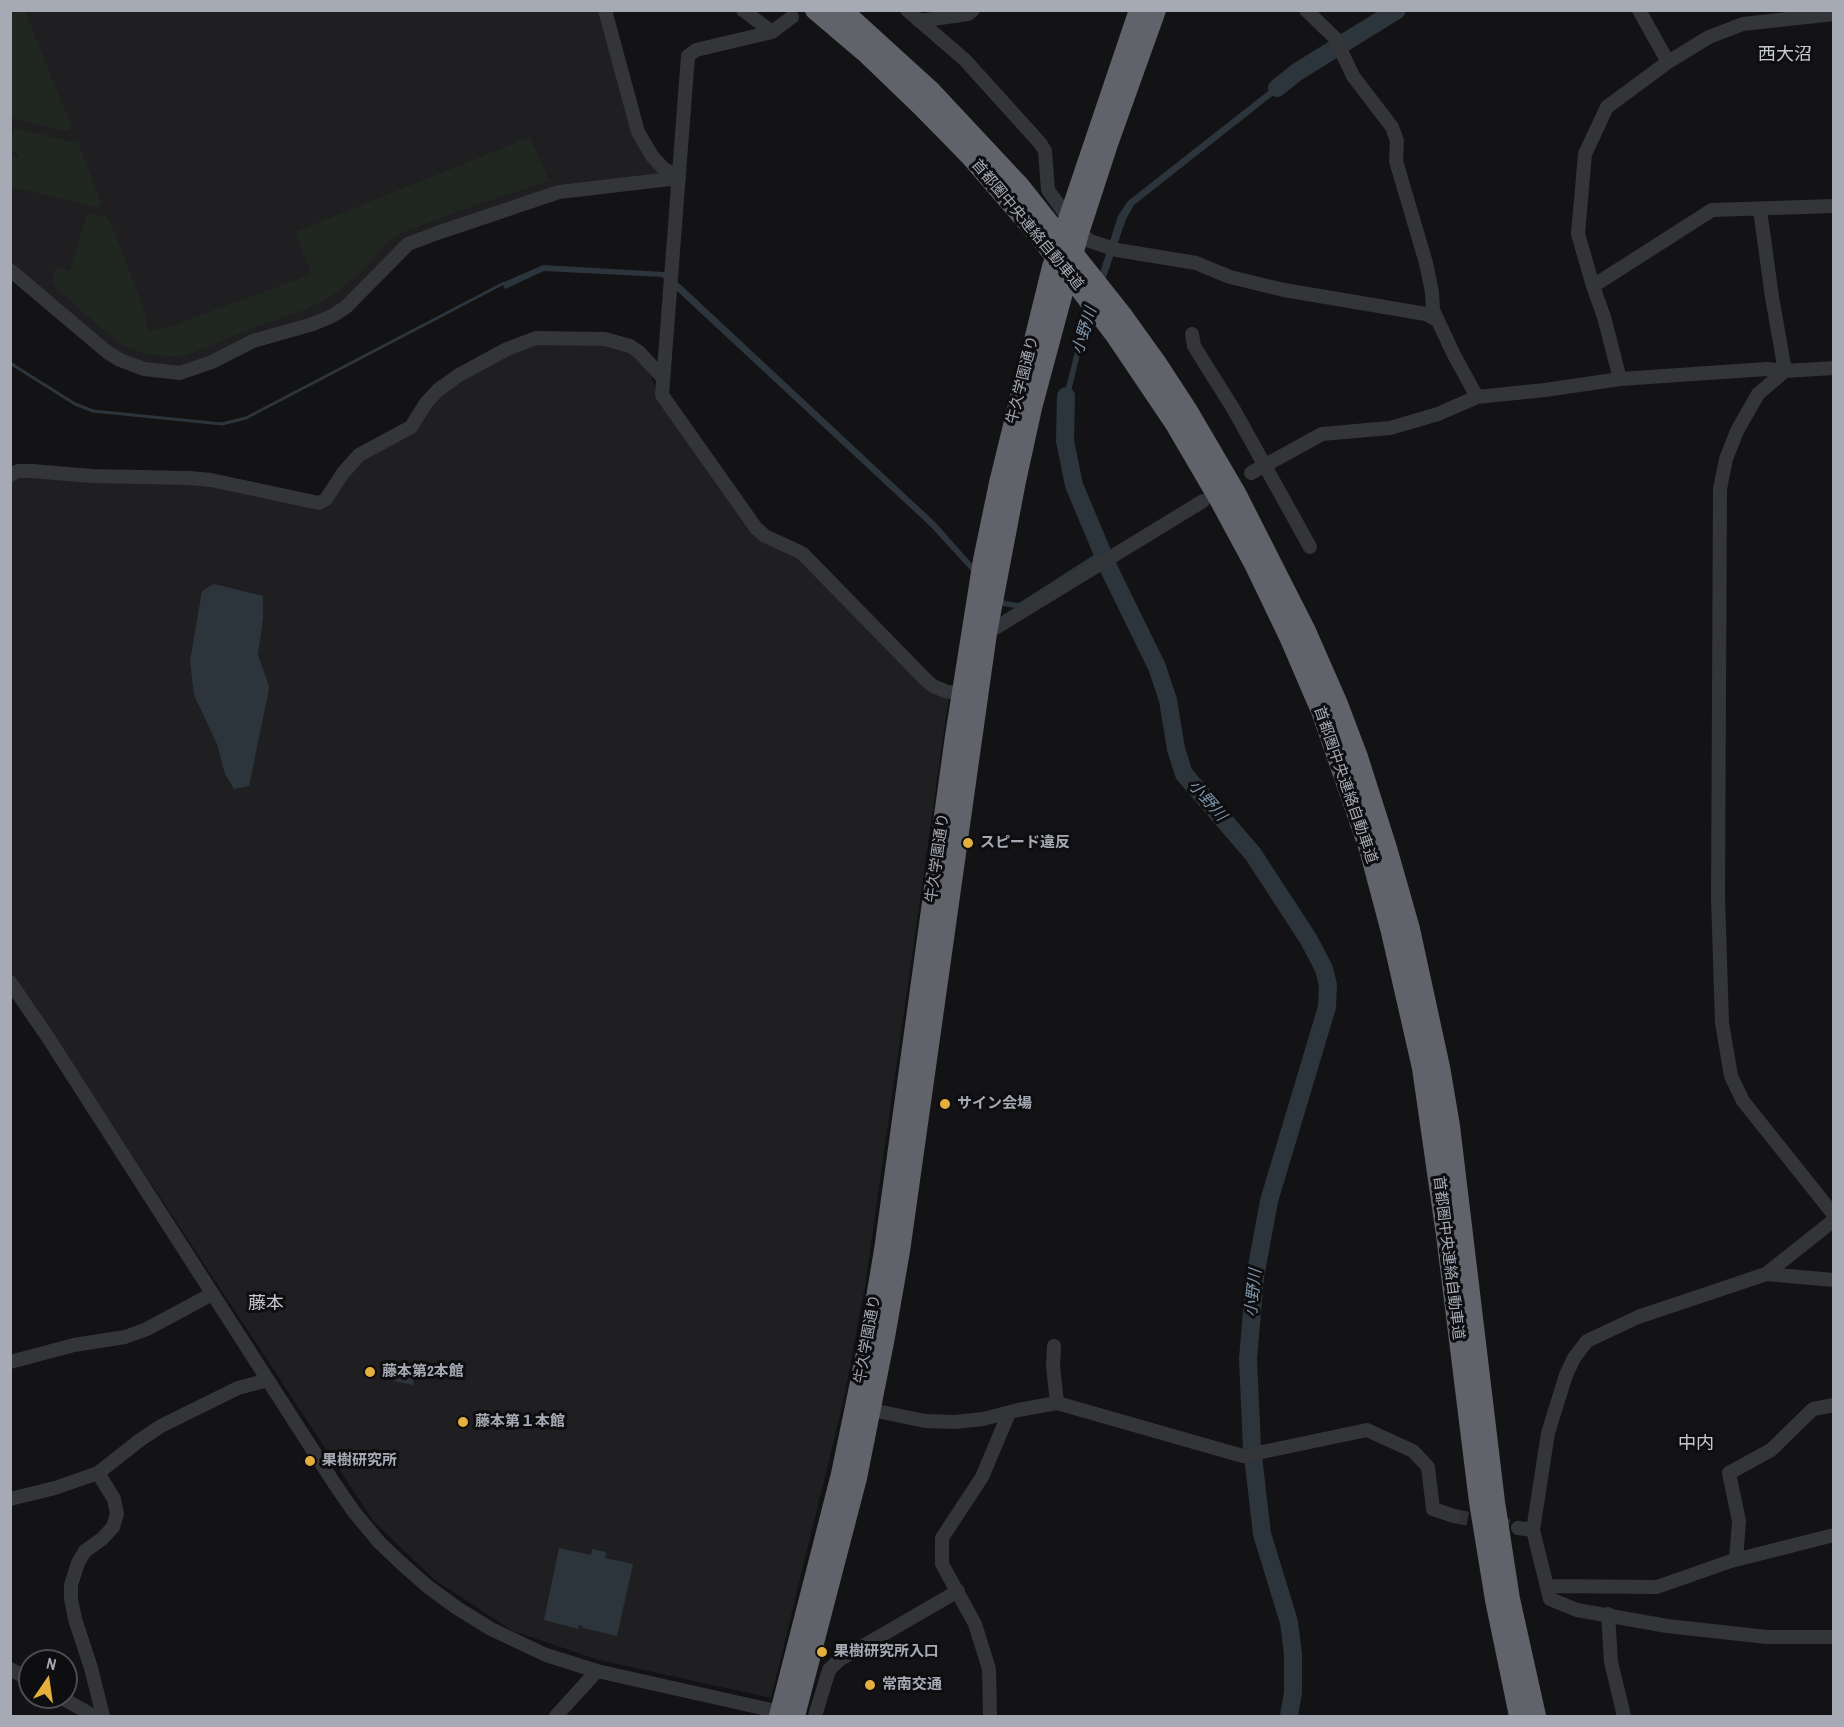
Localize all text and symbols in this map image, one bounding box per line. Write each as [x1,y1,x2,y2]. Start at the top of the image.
district label: 西大沼 [1758,44,1812,66]
street label: 首都圏中央連絡自動車道 [967,156,1087,294]
water label: 小野川 [1069,305,1101,357]
street label: 牛久学園通り [1003,334,1043,426]
street label: 首都圏中央連絡自動車道 [1310,704,1380,866]
water label: 小野川 [1184,777,1230,825]
street label: 牛久学園通り [923,812,953,904]
place label: スピード違反 [980,834,1070,852]
marker: スピード違反 [961,836,975,850]
place label: サイン会場 [957,1095,1032,1113]
marker: サイン会場 [938,1097,952,1111]
street label: 首都圏中央連絡自動車道 [1429,1175,1467,1341]
water label: 小野川 [1242,1268,1266,1318]
district label: 藤本 [248,1293,284,1315]
street label: 牛久学園通り [851,1293,885,1385]
place label: 藤本第2本館 [382,1363,464,1381]
marker: 藤本第2本館 [363,1365,377,1379]
place label: 藤本第１本館 [475,1413,565,1431]
marker: 藤本第１本館 [456,1415,470,1429]
district label: 中内 [1678,1433,1714,1455]
place label: 果樹研究所 [322,1452,397,1470]
marker: 果樹研究所 [303,1454,317,1468]
place label: 果樹研究所入口 [834,1643,939,1661]
marker: 果樹研究所入口 [815,1645,829,1659]
north arrow [18,1649,78,1709]
text: N [44,1652,59,1675]
place label: 常南交通 [882,1676,942,1694]
marker: 常南交通 [863,1678,877,1692]

